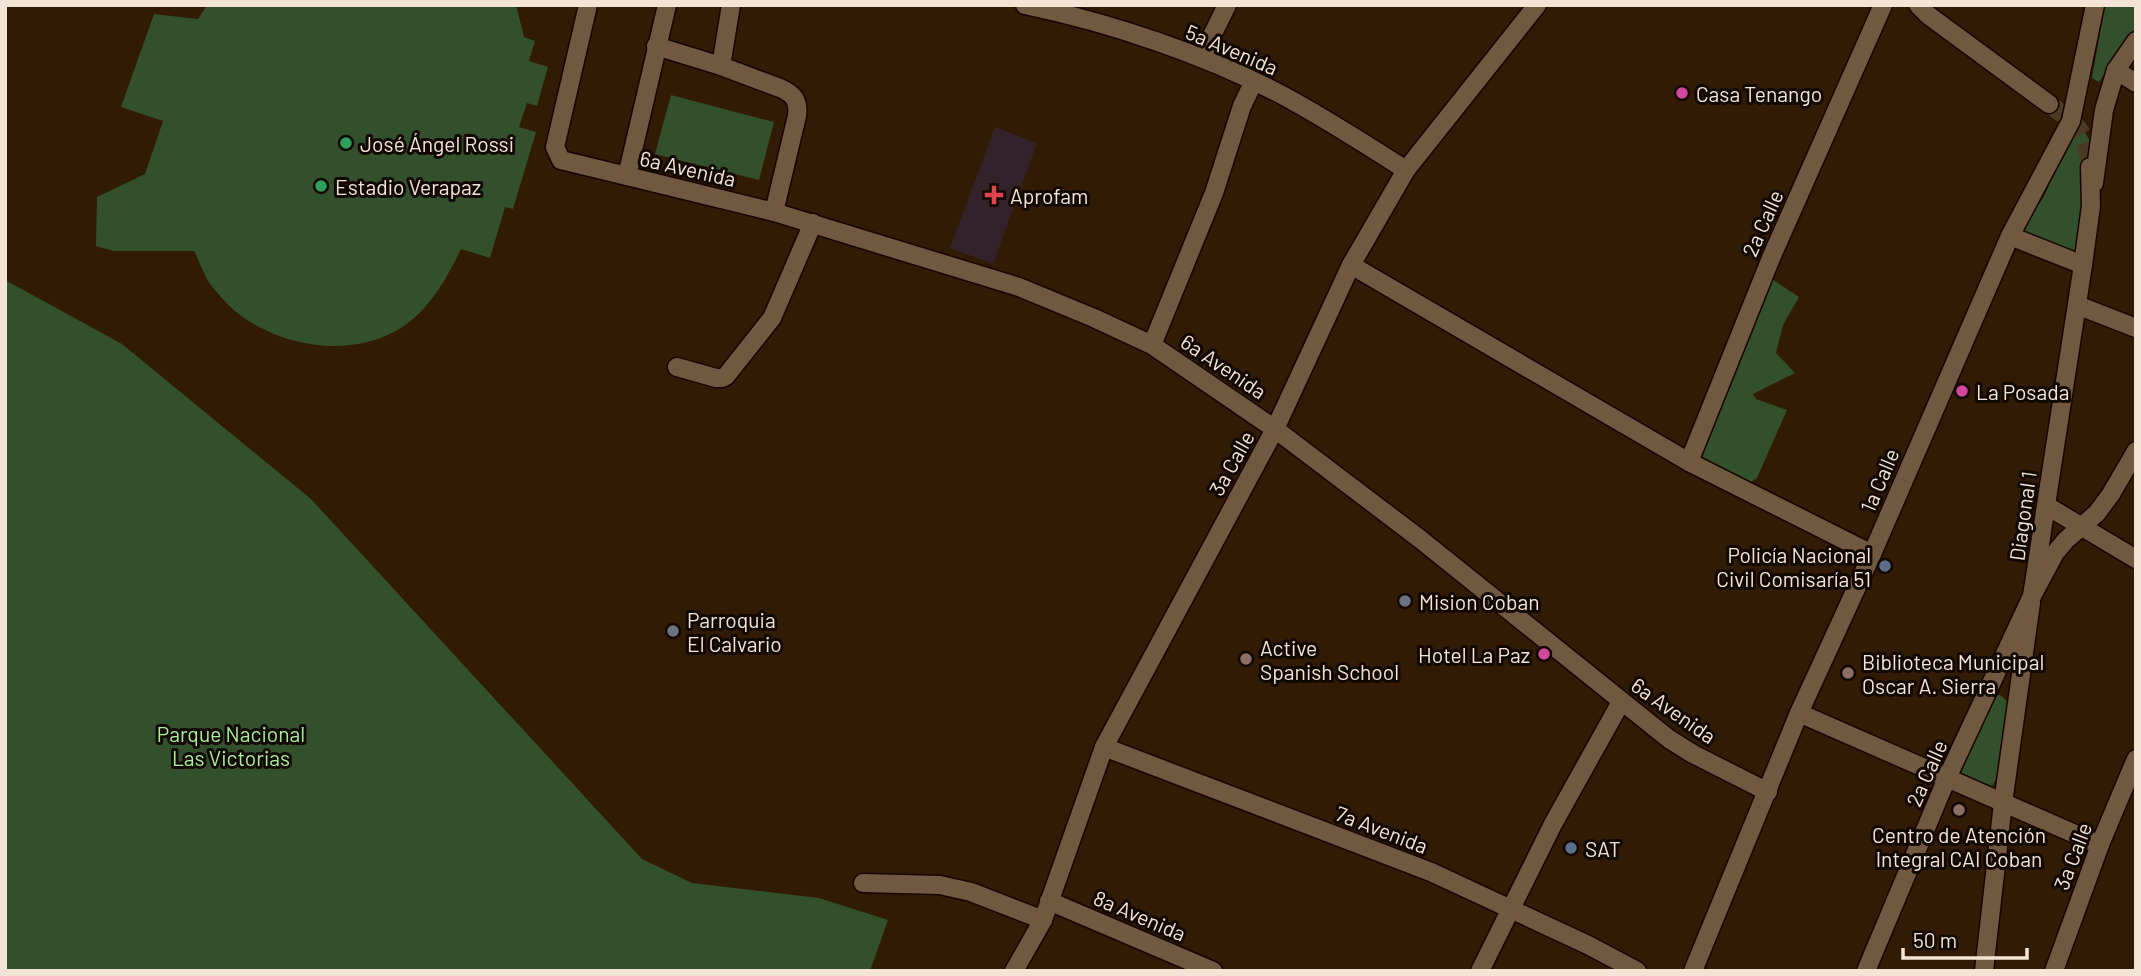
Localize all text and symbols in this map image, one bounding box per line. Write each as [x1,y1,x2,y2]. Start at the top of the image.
street label: 5a Avenida [1182,18,1282,80]
place label: Casa Tenango [1696,81,1822,106]
marker: Casa Tenango [1674,85,1690,101]
place label: José Ángel Rossi [360,131,514,156]
marker: José Ángel Rossi [338,135,354,151]
street label: 6a Avenida [638,145,738,191]
place label: Estadio Verapaz [335,174,481,199]
marker: Estadio Verapaz [313,178,329,194]
place label: Aprofam [1010,183,1088,208]
marker: Aprofam [984,185,1004,205]
street label: 2a Calle [1736,186,1788,260]
street label: 6a Avenida [1177,328,1271,404]
place label: La Posada [1976,379,2069,404]
marker: La Posada [1954,383,1970,399]
street label: 3a Calle [1203,426,1259,500]
street label: 1a Calle [1855,445,1903,515]
street label: Diagonal 1 [2003,470,2041,562]
place label: Policía Nacional Civil Comisaría 51 [1716,542,1871,591]
marker: Policía Nacional Civil Comisaría 51 [1877,558,1893,574]
place label: Mision Coban [1419,589,1539,614]
marker: Mision Coban [1397,593,1413,609]
place label: Parroquia El Calvario [687,607,782,656]
marker: Parroquia El Calvario [665,623,681,639]
place label: Active Spanish School [1260,635,1399,684]
place label: Hotel La Paz [1418,642,1530,667]
marker: Hotel La Paz [1536,646,1552,662]
place label: Biblioteca Municipal Oscar A. Sierra [1862,649,2044,698]
marker: Active Spanish School [1238,651,1254,667]
marker: Biblioteca Municipal Oscar A. Sierra [1840,665,1856,681]
street label: 6a Avenida [1627,672,1721,748]
park label: Parque Nacional Las Victorias [157,721,305,770]
street label: 2a Calle [1900,736,1952,810]
street label: 7a Avenida [1332,800,1432,858]
marker: Centro de Atención Integral CAI Coban [1951,802,1967,818]
street label: 3a Calle [2048,819,2096,893]
place label: Centro de Atención Integral CAI Coban [1872,822,2046,871]
place label: SAT [1585,836,1621,861]
marker: SAT [1563,840,1579,856]
street label: 8a Avenida [1090,884,1190,946]
scale bar [1903,916,2027,960]
text: 50 m [1913,927,1957,952]

